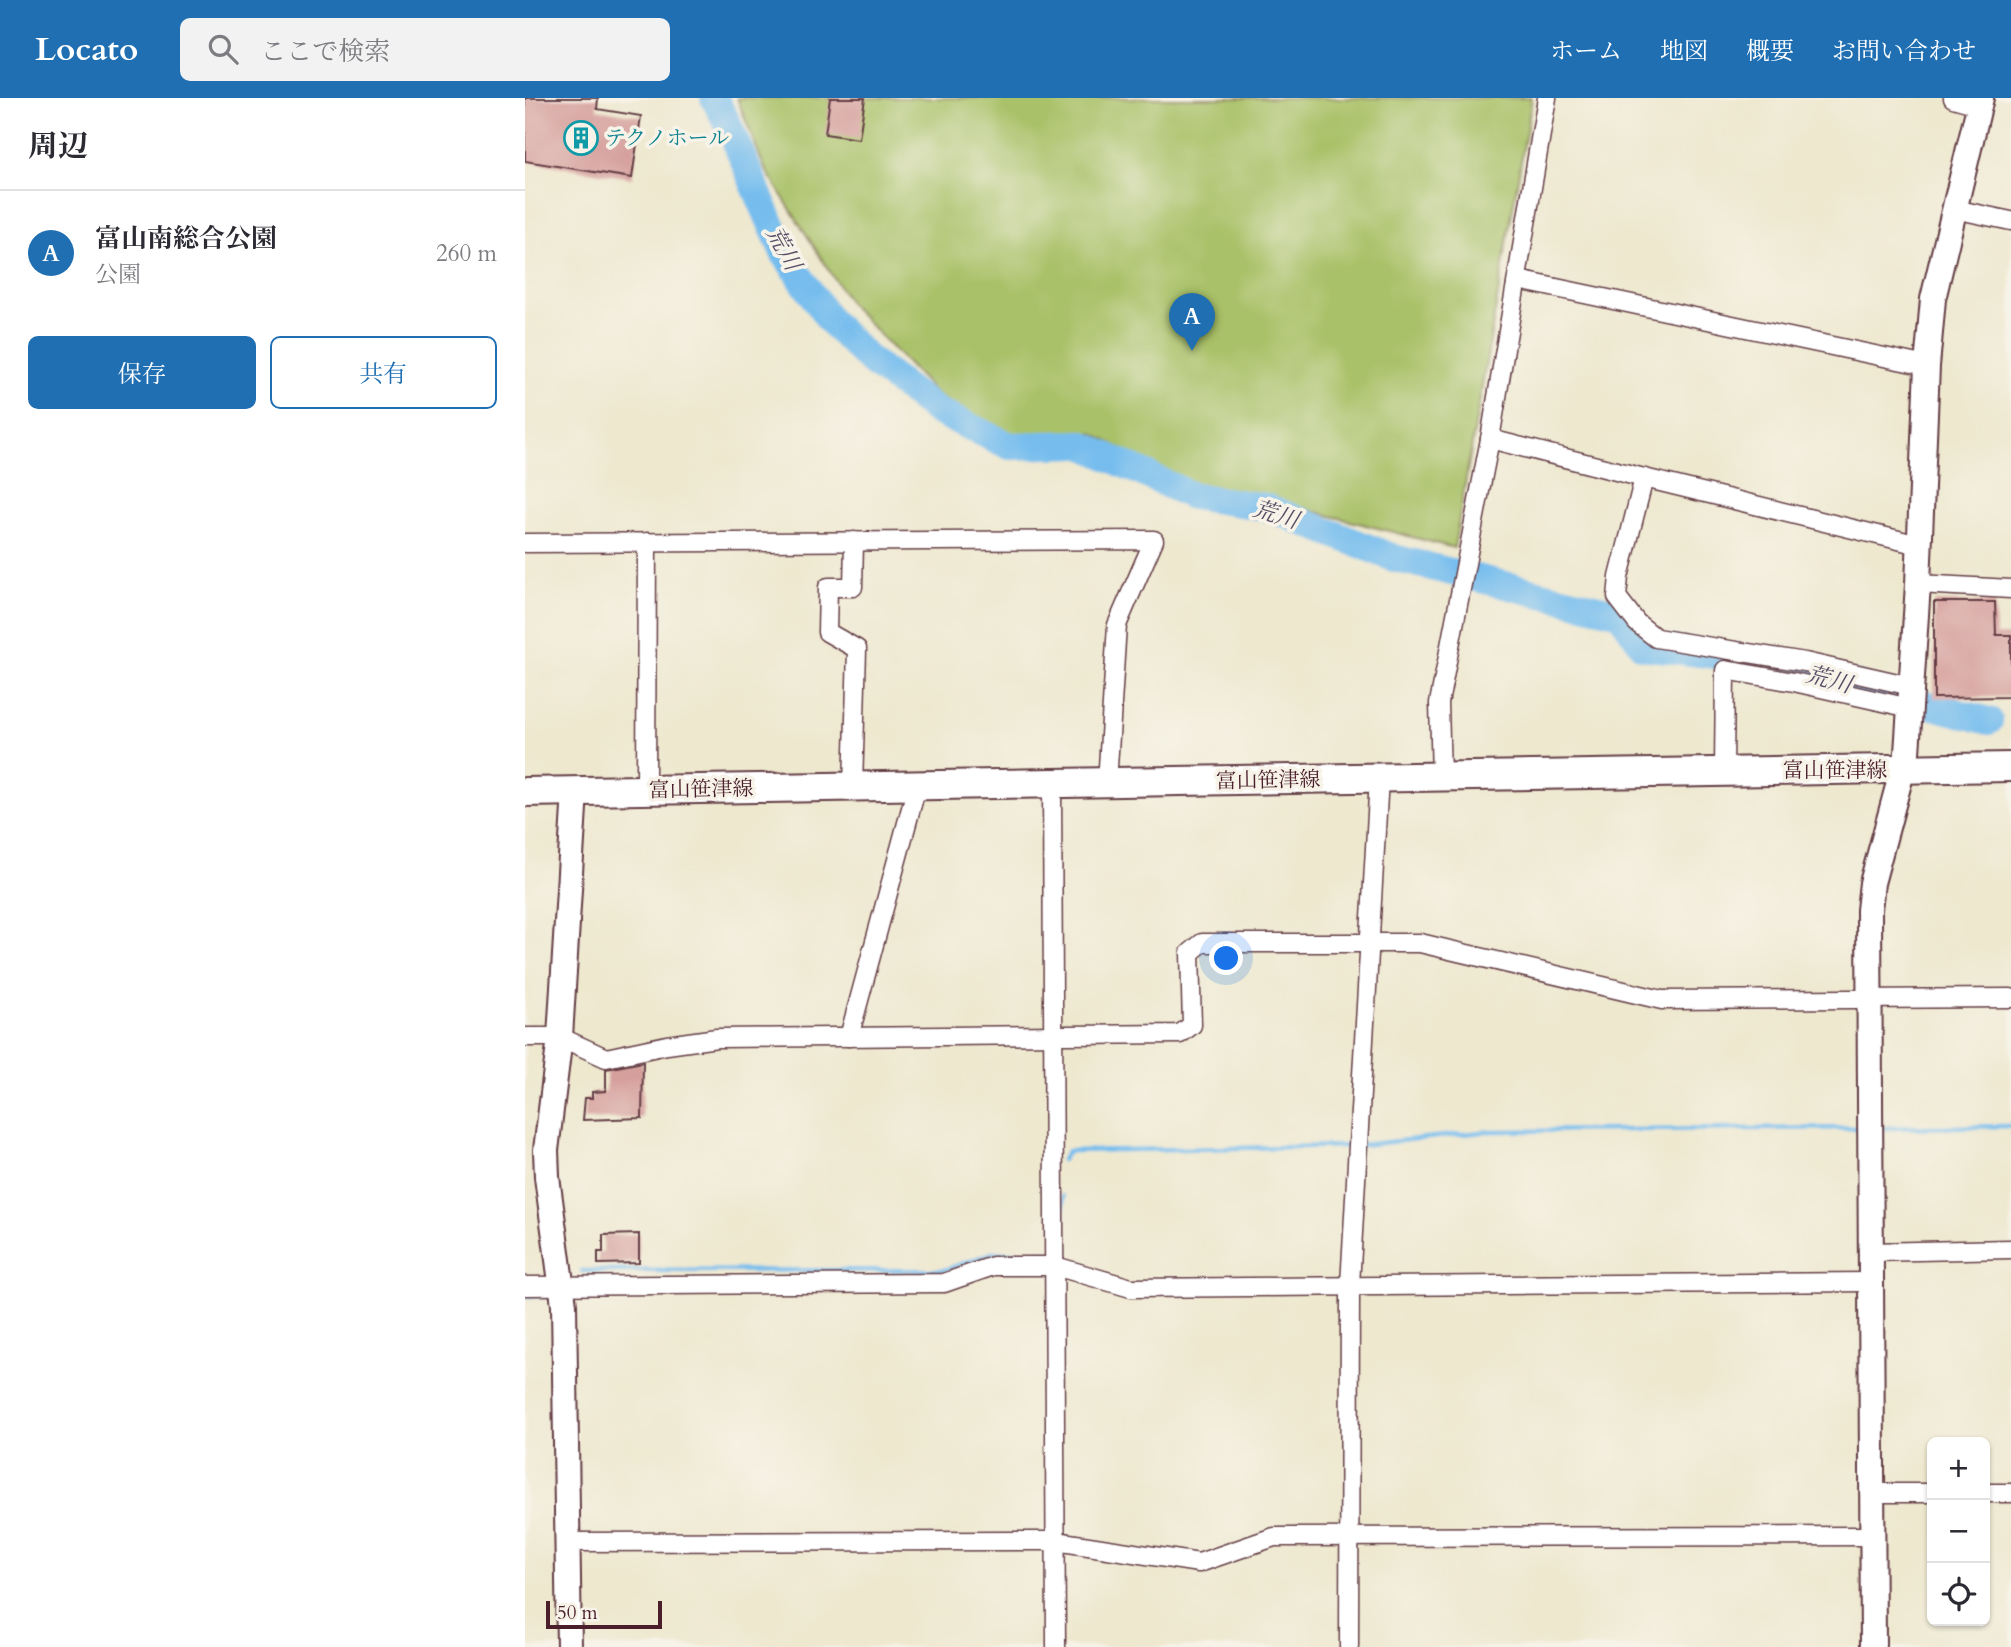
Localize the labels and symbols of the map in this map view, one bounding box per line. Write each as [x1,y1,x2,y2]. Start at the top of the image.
building icon: テクノホール [562,119,600,157]
place label: テクノホール [605,124,729,153]
water label: 荒川 [759,221,810,278]
pin: A [1169,293,1215,351]
water label: 荒川 [1249,493,1305,537]
water label: 荒川 [1803,659,1858,701]
street label: 富山笹津線 [1783,756,1888,785]
street label: 富山笹津線 [1215,765,1321,796]
street label: 富山笹津線 [648,774,754,805]
your location [1209,941,1243,975]
scale bar [546,1598,661,1630]

